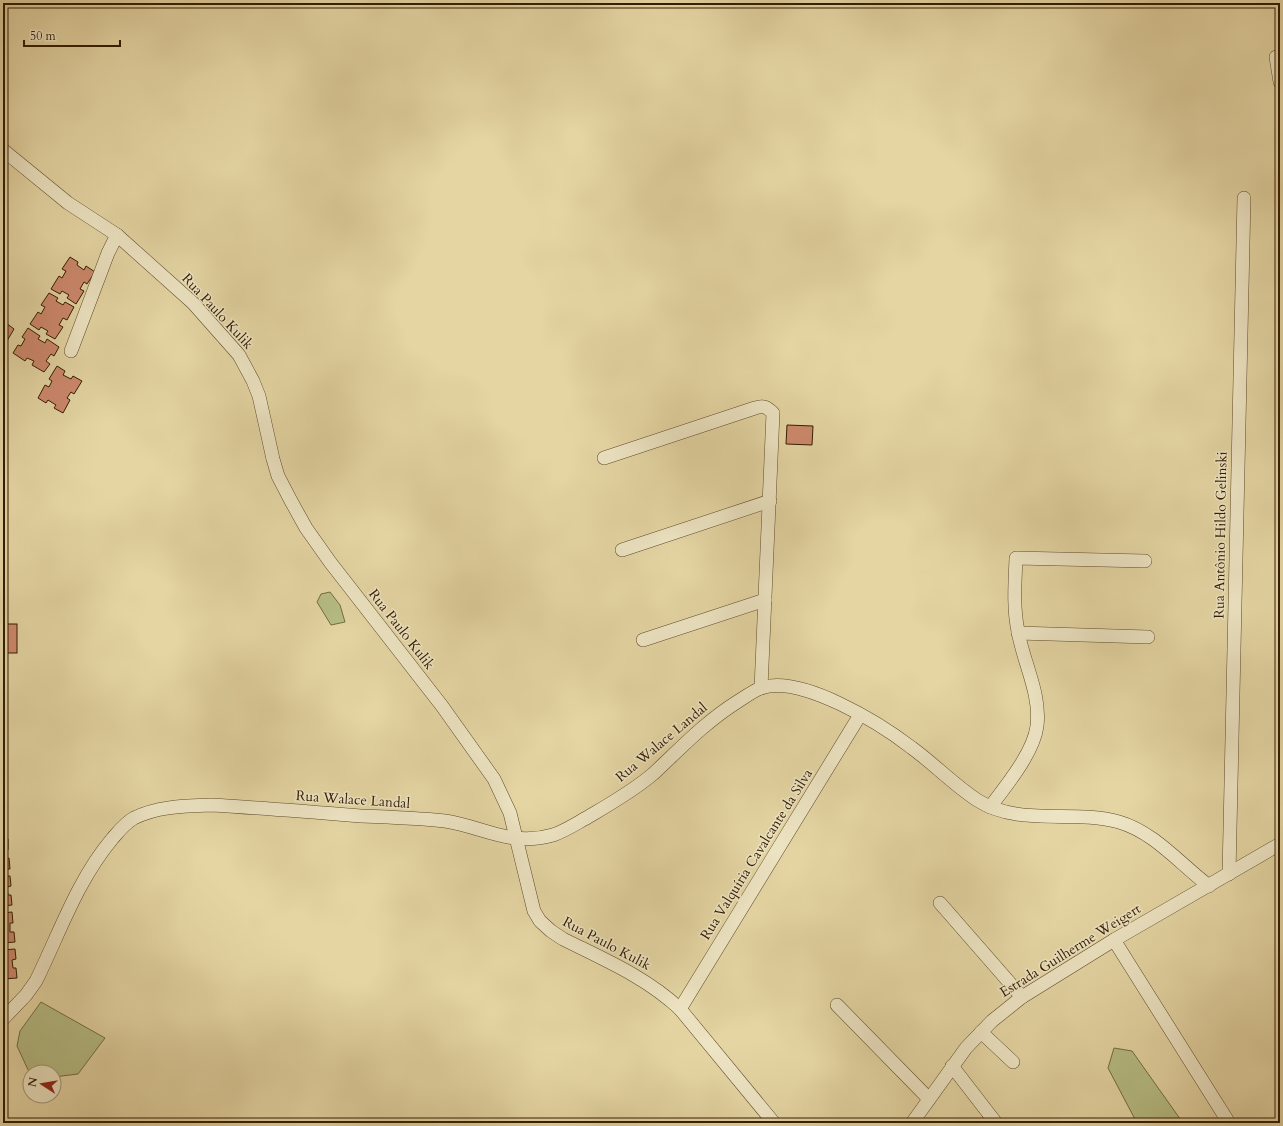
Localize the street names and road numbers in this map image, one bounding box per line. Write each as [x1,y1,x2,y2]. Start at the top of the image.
street label: Rua Paulo Kulik [178,269,258,354]
street label: Rua Antônio Hildo Gelinski [1210,451,1231,619]
street label: Rua Paulo Kulik [364,585,439,674]
street label: Rua Walace Landal [611,698,712,786]
street label: Rua Valquíria Cavalcante da Silva [696,765,817,943]
street label: Rua Walace Landal [295,786,411,813]
street label: Estrada Guilherme Weigert [996,899,1145,1002]
street label: Rua Paulo Kulik [559,912,655,975]

